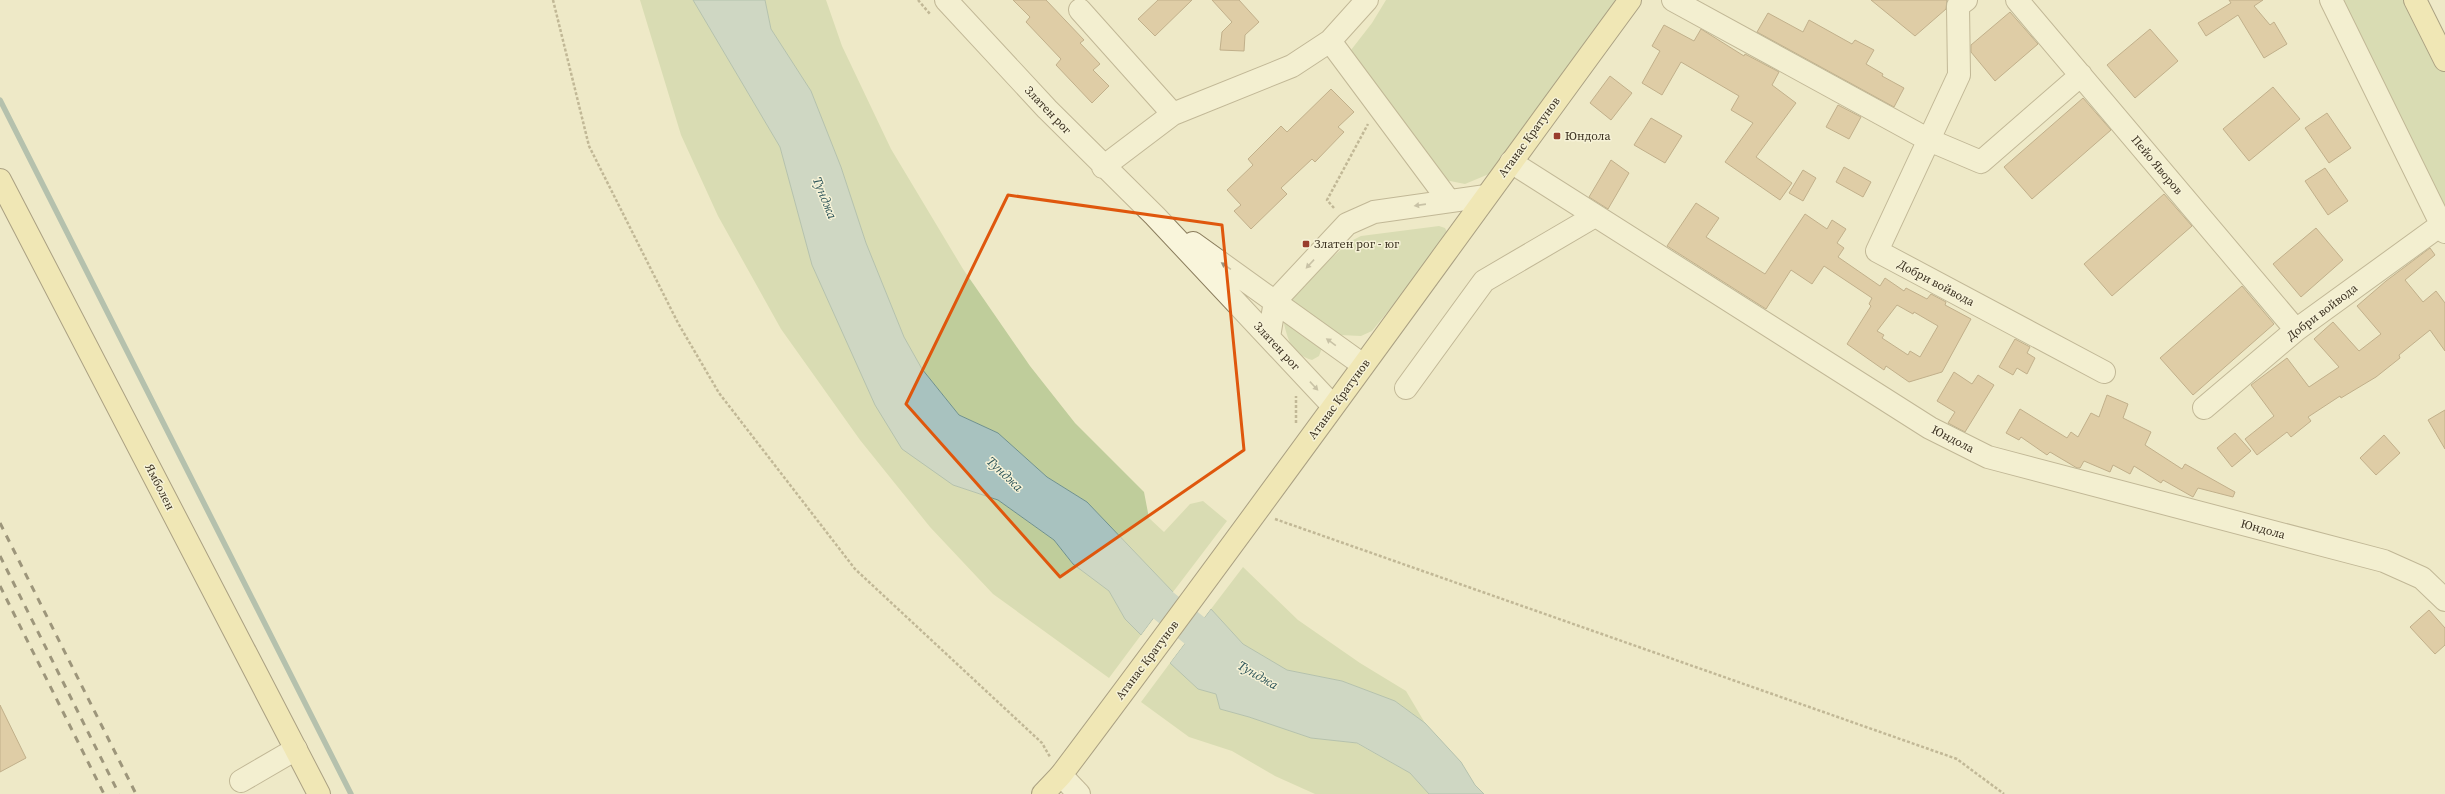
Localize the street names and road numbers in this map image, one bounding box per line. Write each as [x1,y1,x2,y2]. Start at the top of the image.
street label: Златен рог [1021,82,1075,138]
street label: Атанас Кратунов [1494,94,1564,180]
street label: Пейо Яворов [2128,132,2186,198]
street label: Добри войвода [1895,256,1978,310]
street label: Добри войвода [2283,280,2361,344]
street label: Златен рог [1250,318,1304,374]
street label: Атанас Кратунов [1304,356,1374,442]
street label: Юндола [1929,422,1978,457]
street label: Ямболен [142,461,179,513]
street label: Юндола [2239,515,2288,543]
street label: Атанас Кратунов [1112,617,1182,703]

